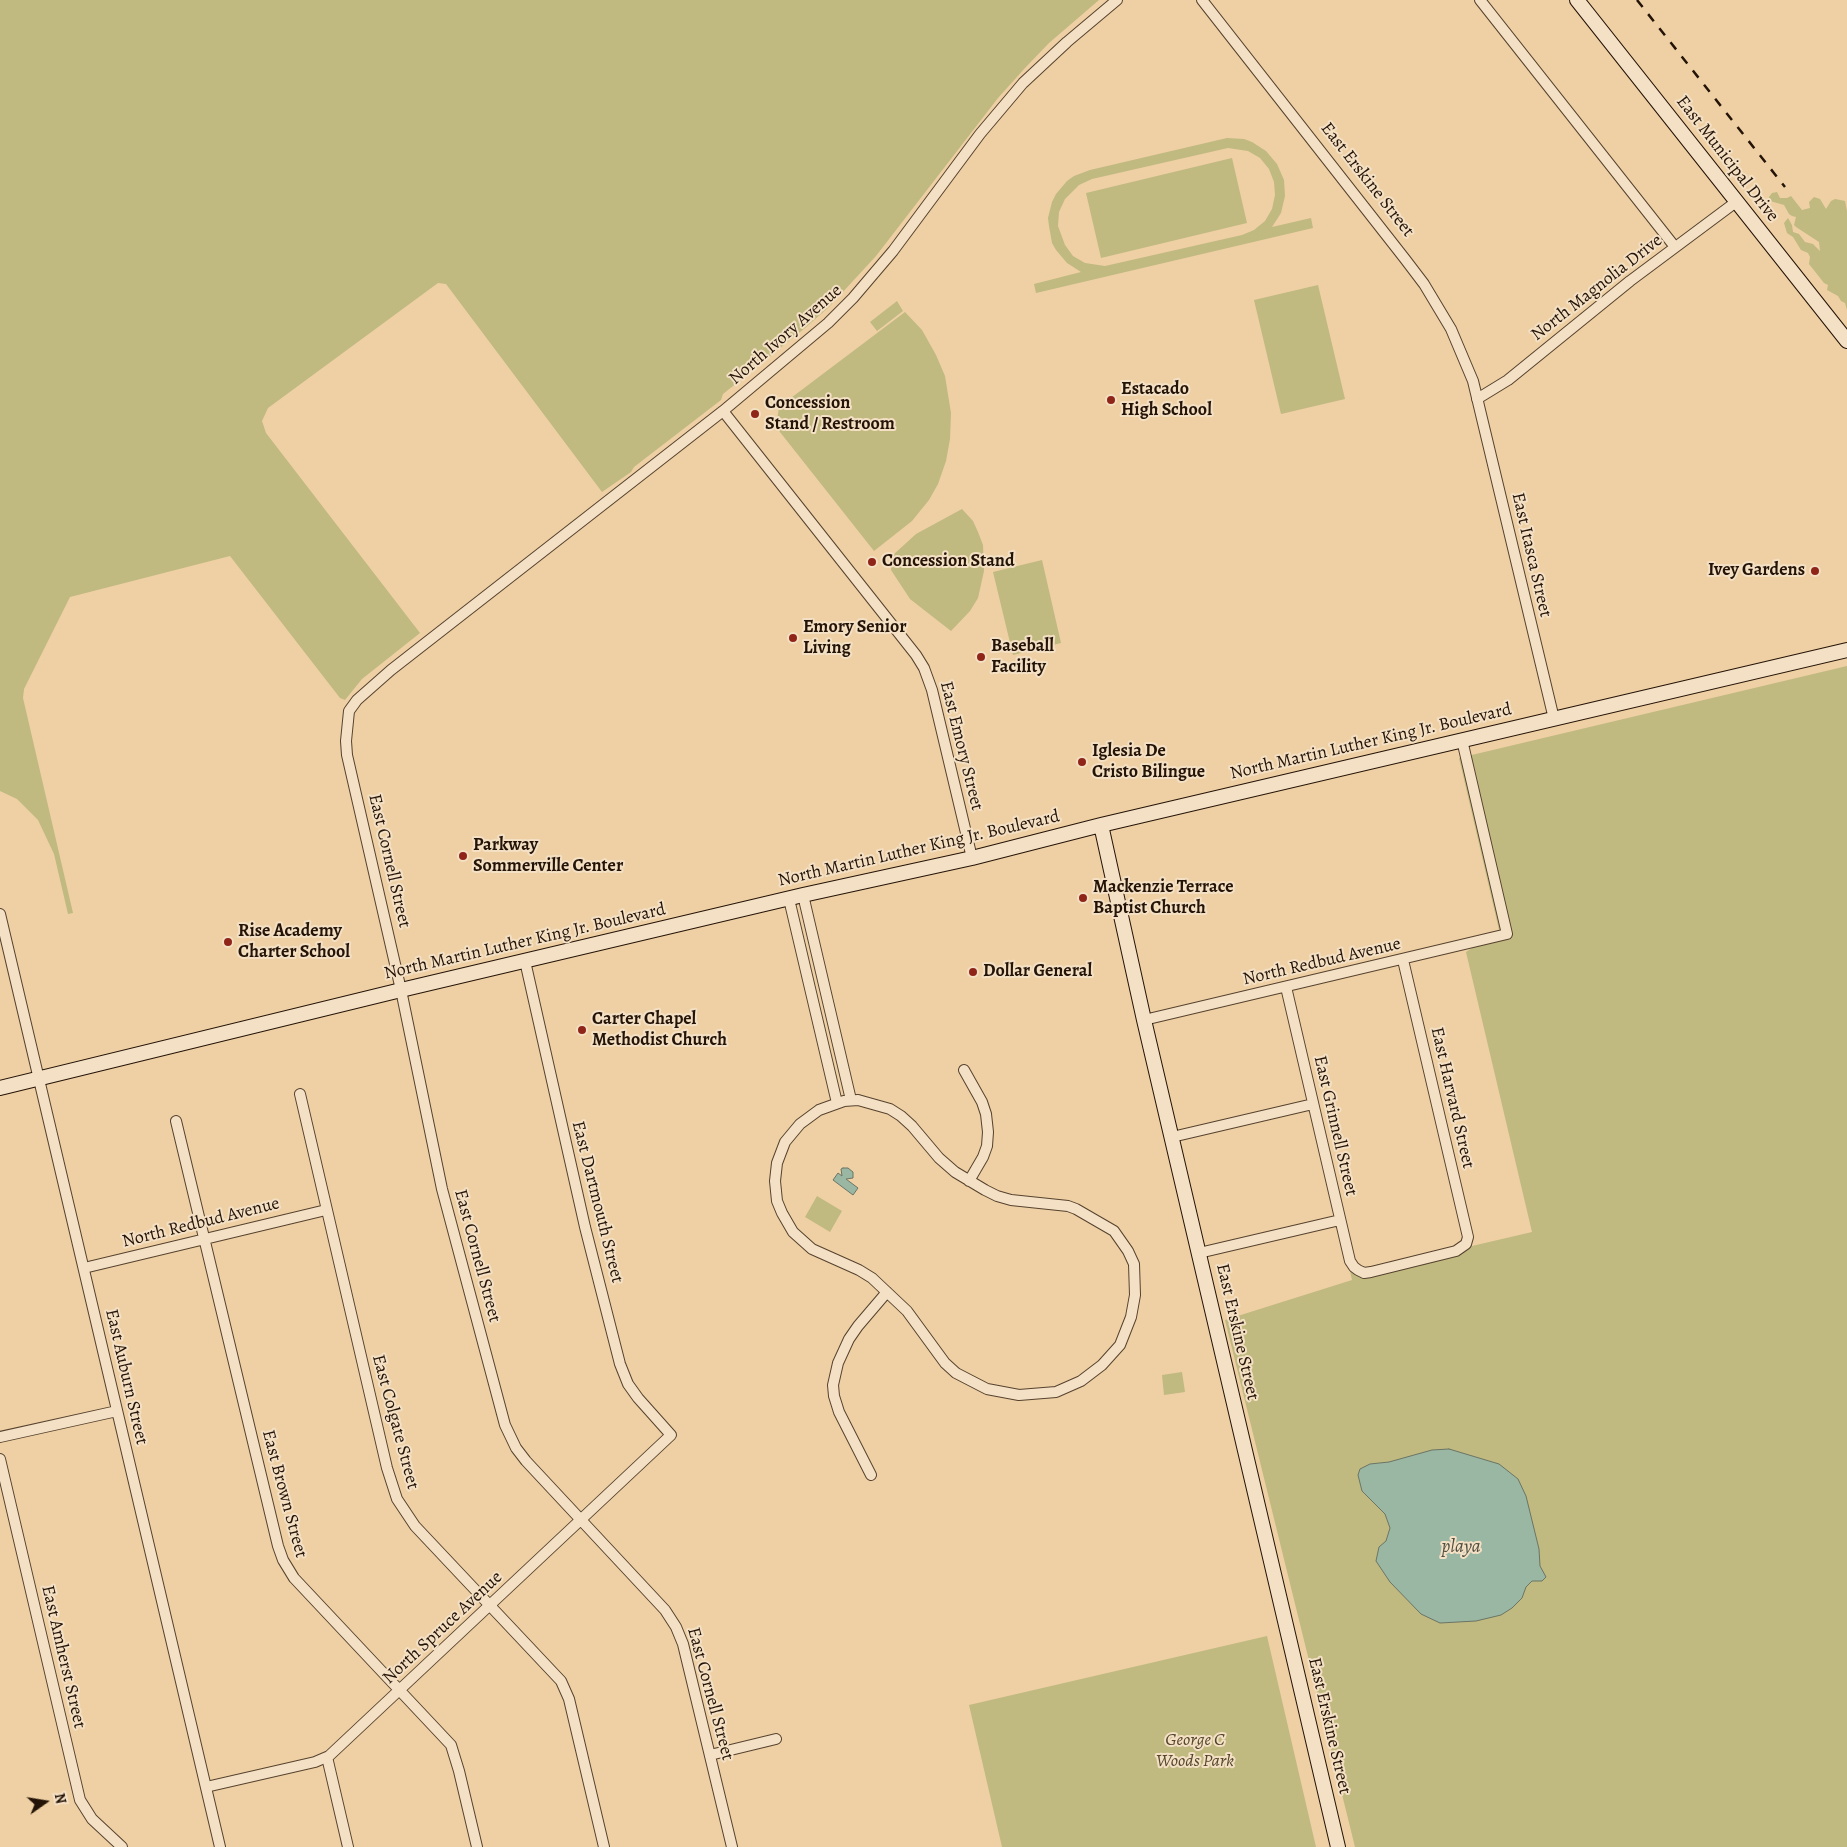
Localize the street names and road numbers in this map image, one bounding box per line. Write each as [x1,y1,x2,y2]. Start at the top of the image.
street label: East Municipal Drive [1671,92,1783,226]
street label: East Erskine Street [1316,118,1418,242]
street label: North Magnolia Drive [1527,230,1667,346]
street label: North Ivory Avenue [725,280,847,390]
street label: East Itasca Street [1506,491,1556,619]
street label: East Emory Street [934,679,988,813]
street label: North Martin Luther King Jr. Boulevard [1228,699,1514,785]
street label: East Cornell Street [363,792,415,930]
street label: North Martin Luther King Jr. Boulevard [776,806,1062,892]
street label: North Martin Luther King Jr. Boulevard [382,899,668,985]
street label: North Redbud Avenue [1241,933,1403,991]
street label: East Harvard Street [1425,1025,1479,1171]
street label: East Grinnell Street [1308,1054,1362,1198]
street label: East Dartmouth Street [566,1119,628,1285]
street label: East Cornell Street [449,1187,505,1325]
street label: North Redbud Avenue [120,1193,282,1253]
street label: East Erskine Street [1211,1262,1263,1402]
street label: East Auburn Street [100,1307,152,1447]
street label: East Colgate Street [367,1352,423,1492]
street label: East Brown Street [257,1428,311,1560]
street label: North Spruce Avenue [379,1567,507,1689]
street label: East Amherst Street [36,1583,90,1731]
street label: East Cornell Street [682,1625,738,1763]
street label: East Erskine Street [1303,1656,1355,1796]

